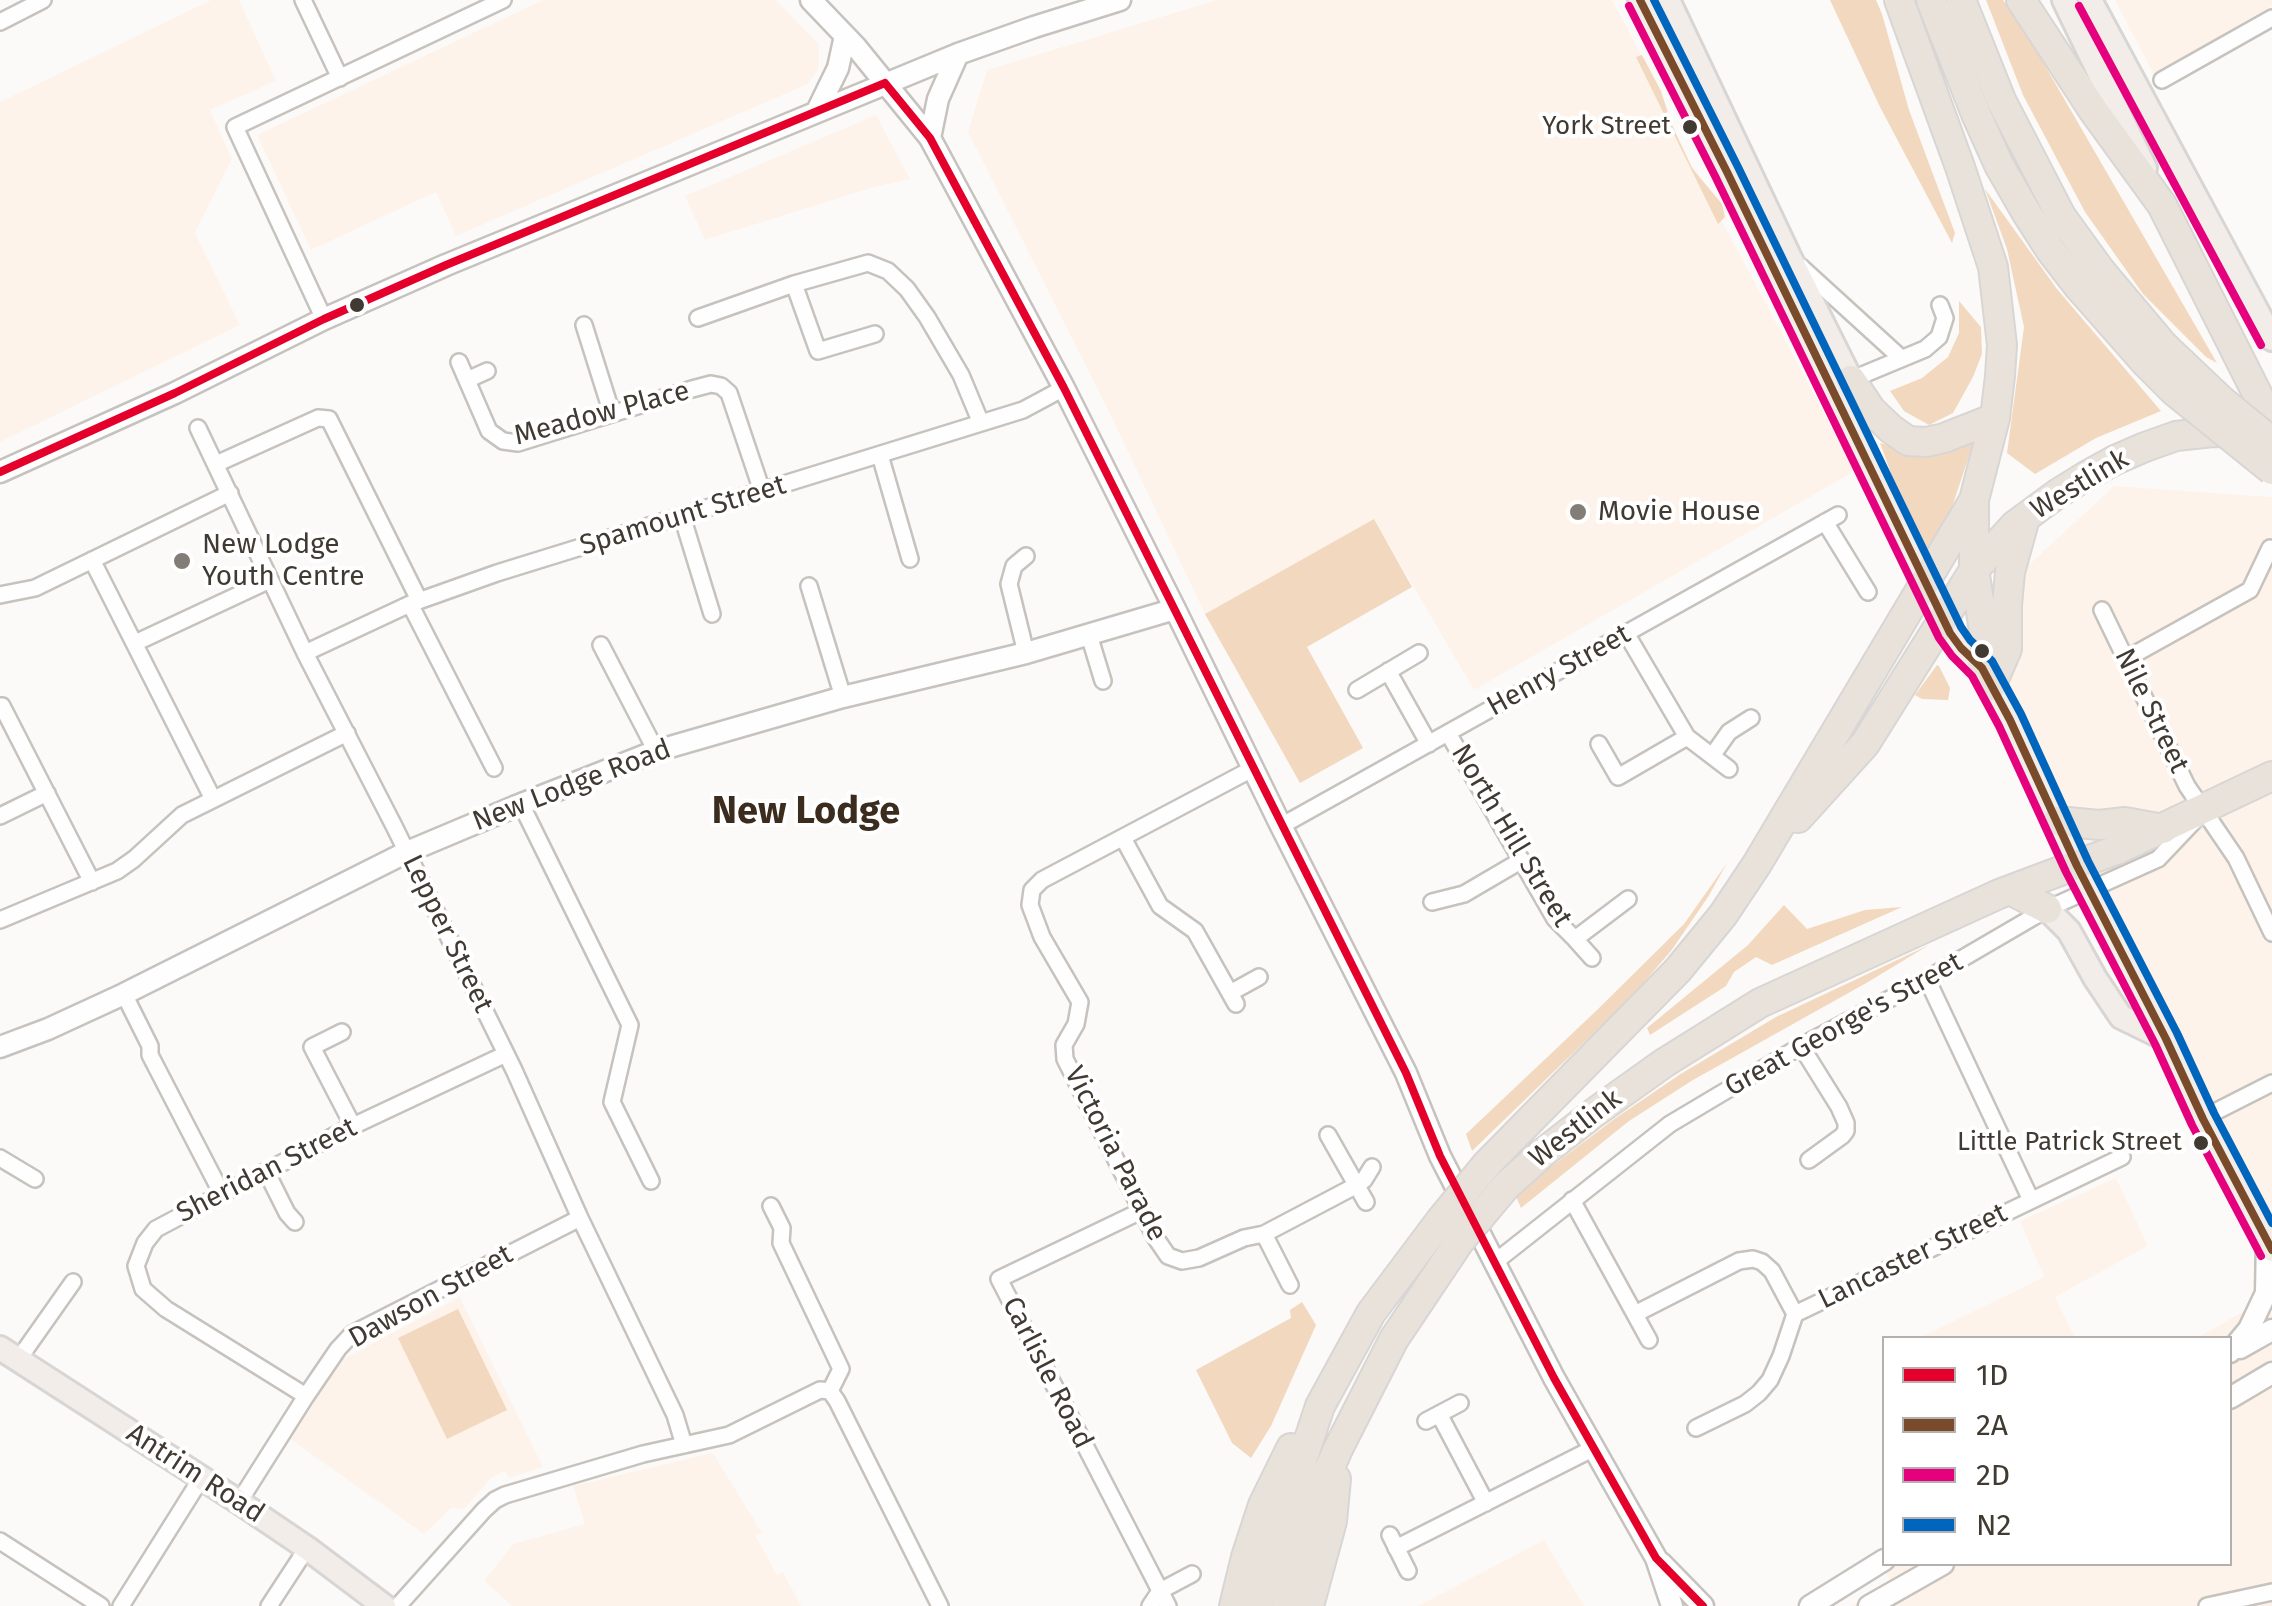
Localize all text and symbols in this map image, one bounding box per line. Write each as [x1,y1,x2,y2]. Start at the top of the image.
place label: York Street [1542,111,1671,143]
marker: York Street [1680,117,1700,137]
unlabelled marker [347,295,367,315]
street label: Meadow Place [511,374,693,454]
street label: Westlink [2025,443,2135,527]
street label: Spamount Street [576,469,790,563]
place label: Movie House [1598,495,1760,529]
marker: Movie House [1567,501,1589,523]
place label: New Lodge Youth Centre [202,528,364,594]
marker: New Lodge Youth Centre [171,550,193,572]
street label: Henry Street [1481,618,1637,724]
unlabelled marker [1972,641,1992,661]
street label: Nile Street [2107,644,2195,778]
street label: New Lodge Road [468,733,676,839]
street label: North Hill Street [1443,739,1579,933]
district label: New Lodge [712,789,900,835]
street label: Lepper Street [394,850,500,1018]
street label: Great George's Street [1719,946,1969,1104]
street label: Victoria Parade [1057,1061,1173,1247]
street label: Westlink [1523,1083,1629,1175]
street label: Sheridan Street [171,1111,363,1231]
place label: Little Patrick Street [1957,1127,2182,1159]
marker: Little Patrick Street [2191,1133,2211,1153]
street label: Lancaster Street [1813,1197,2013,1317]
street label: Dawson Street [343,1238,519,1356]
street label: Carlisle Road [994,1291,1100,1455]
legend [1882,1336,2232,1566]
text: 1D [1976,1357,2008,1393]
text: 2A [1976,1407,2008,1443]
street label: Antrim Road [120,1417,270,1531]
text: 2D [1976,1457,2010,1493]
text: N2 [1976,1507,2011,1543]

